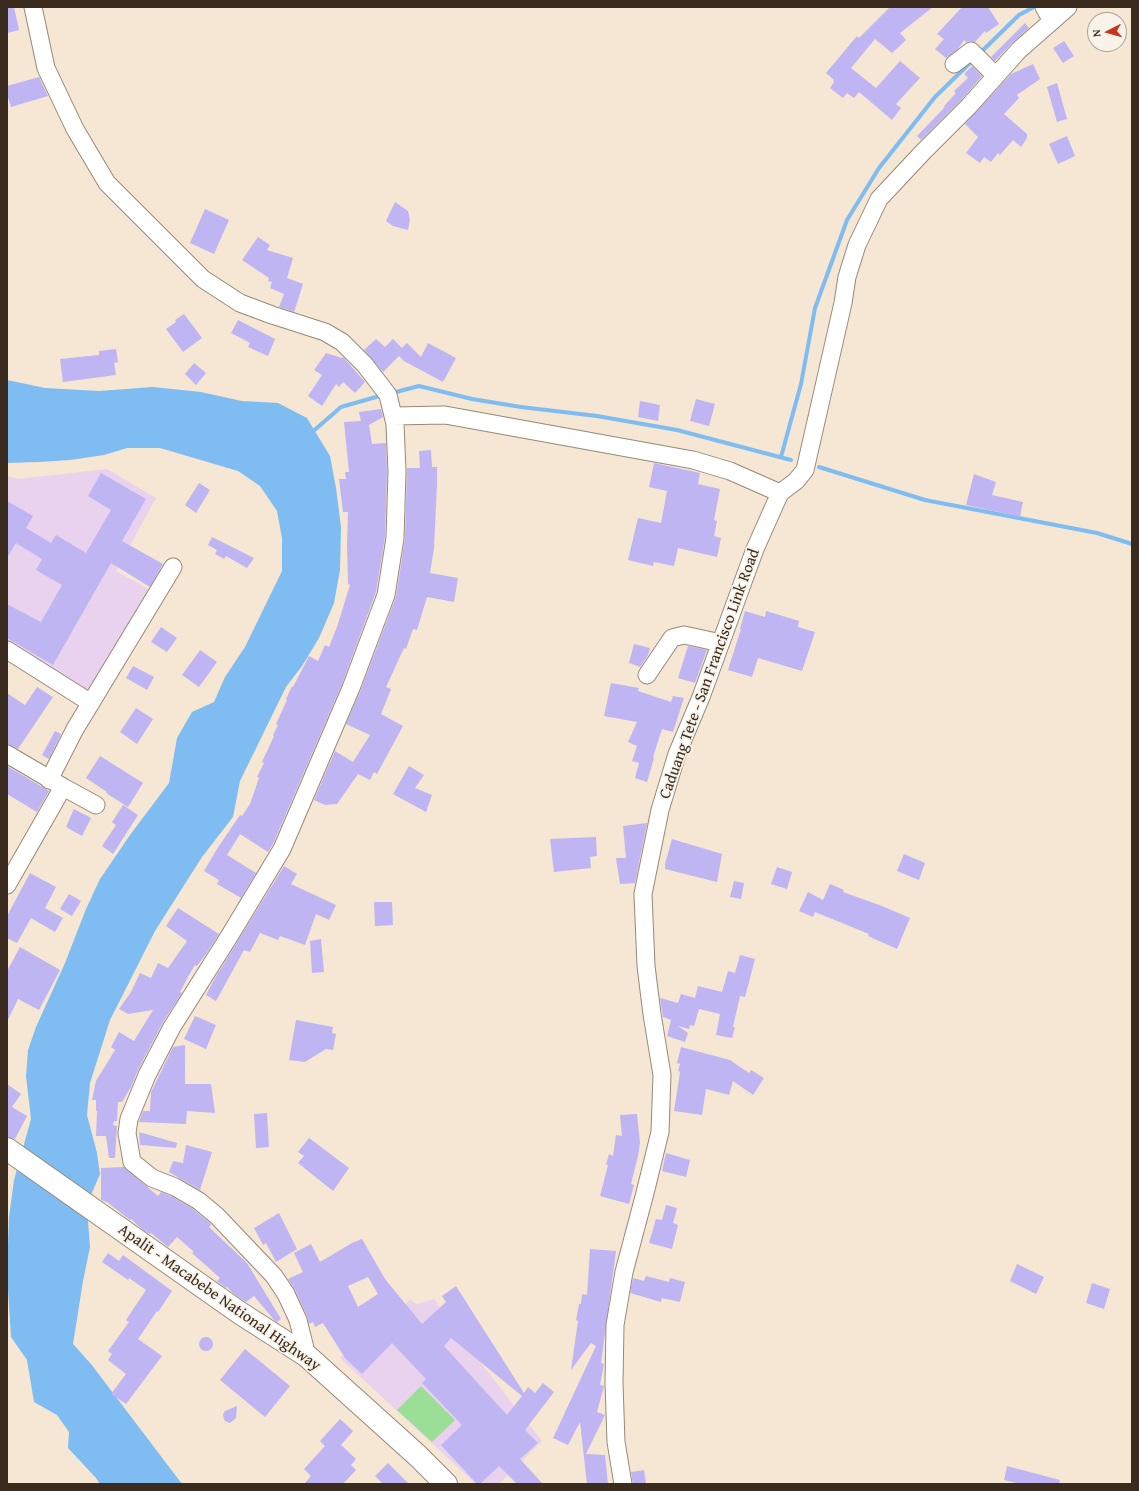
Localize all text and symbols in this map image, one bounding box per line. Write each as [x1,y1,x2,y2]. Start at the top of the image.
north arrow [1087,12,1127,52]
text: N [1088,29,1104,38]
street label: Caduang Tete - San Francisco Link Road [656,546,764,802]
street label: Apalit - Macabebe National Highway [114,1220,324,1376]

